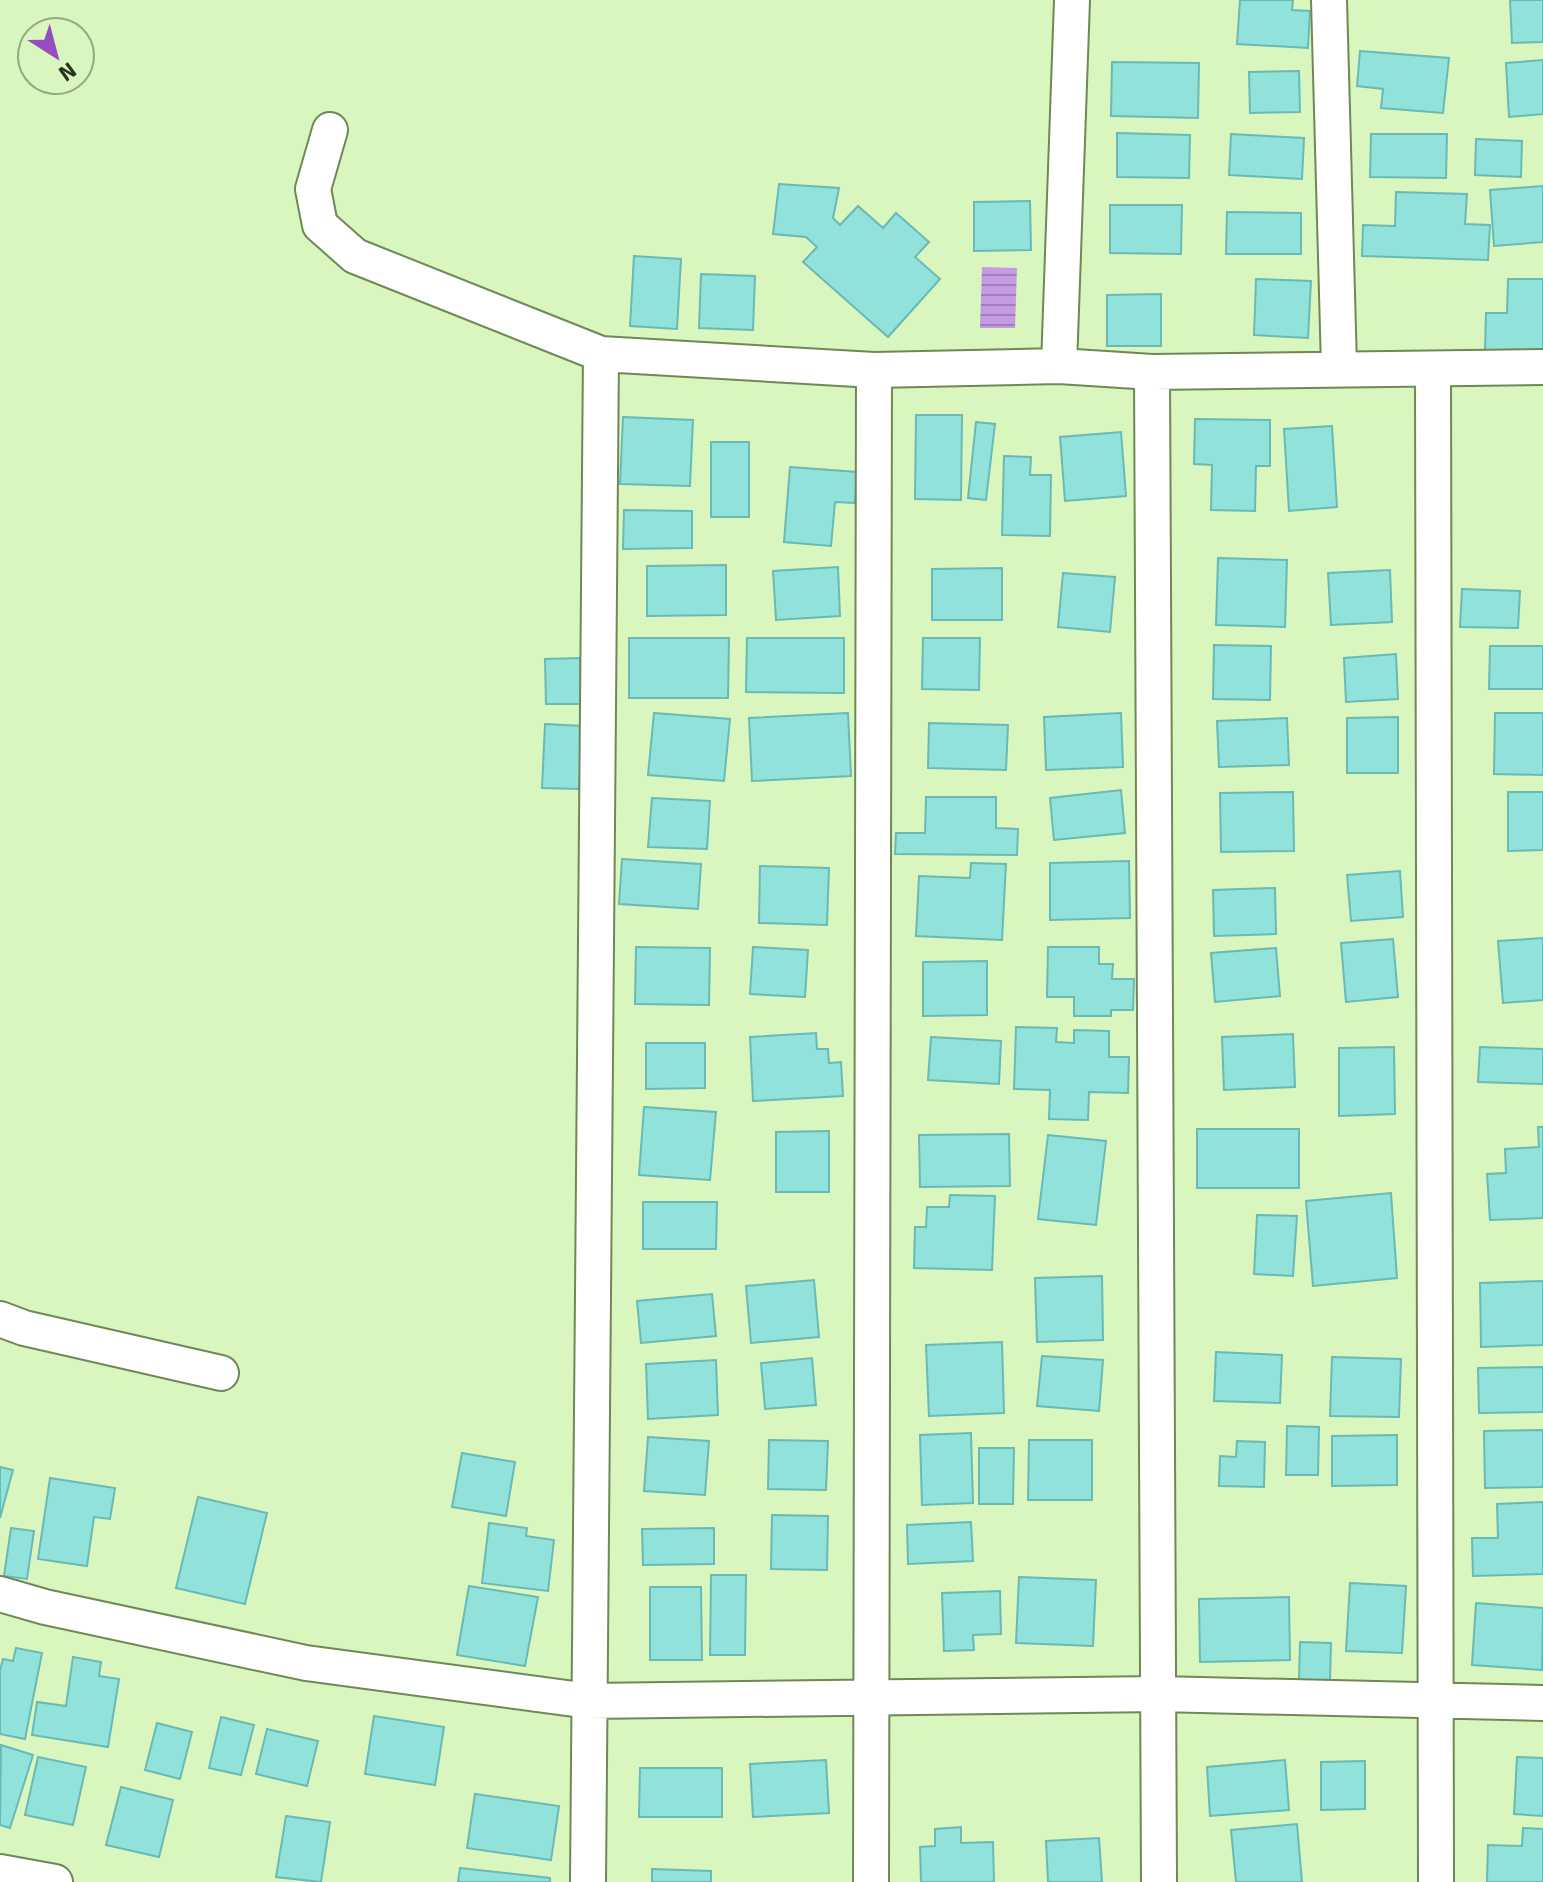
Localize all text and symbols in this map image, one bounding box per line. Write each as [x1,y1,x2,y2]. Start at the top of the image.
north arrow [16,16,96,96]
text: N [53,56,82,87]

